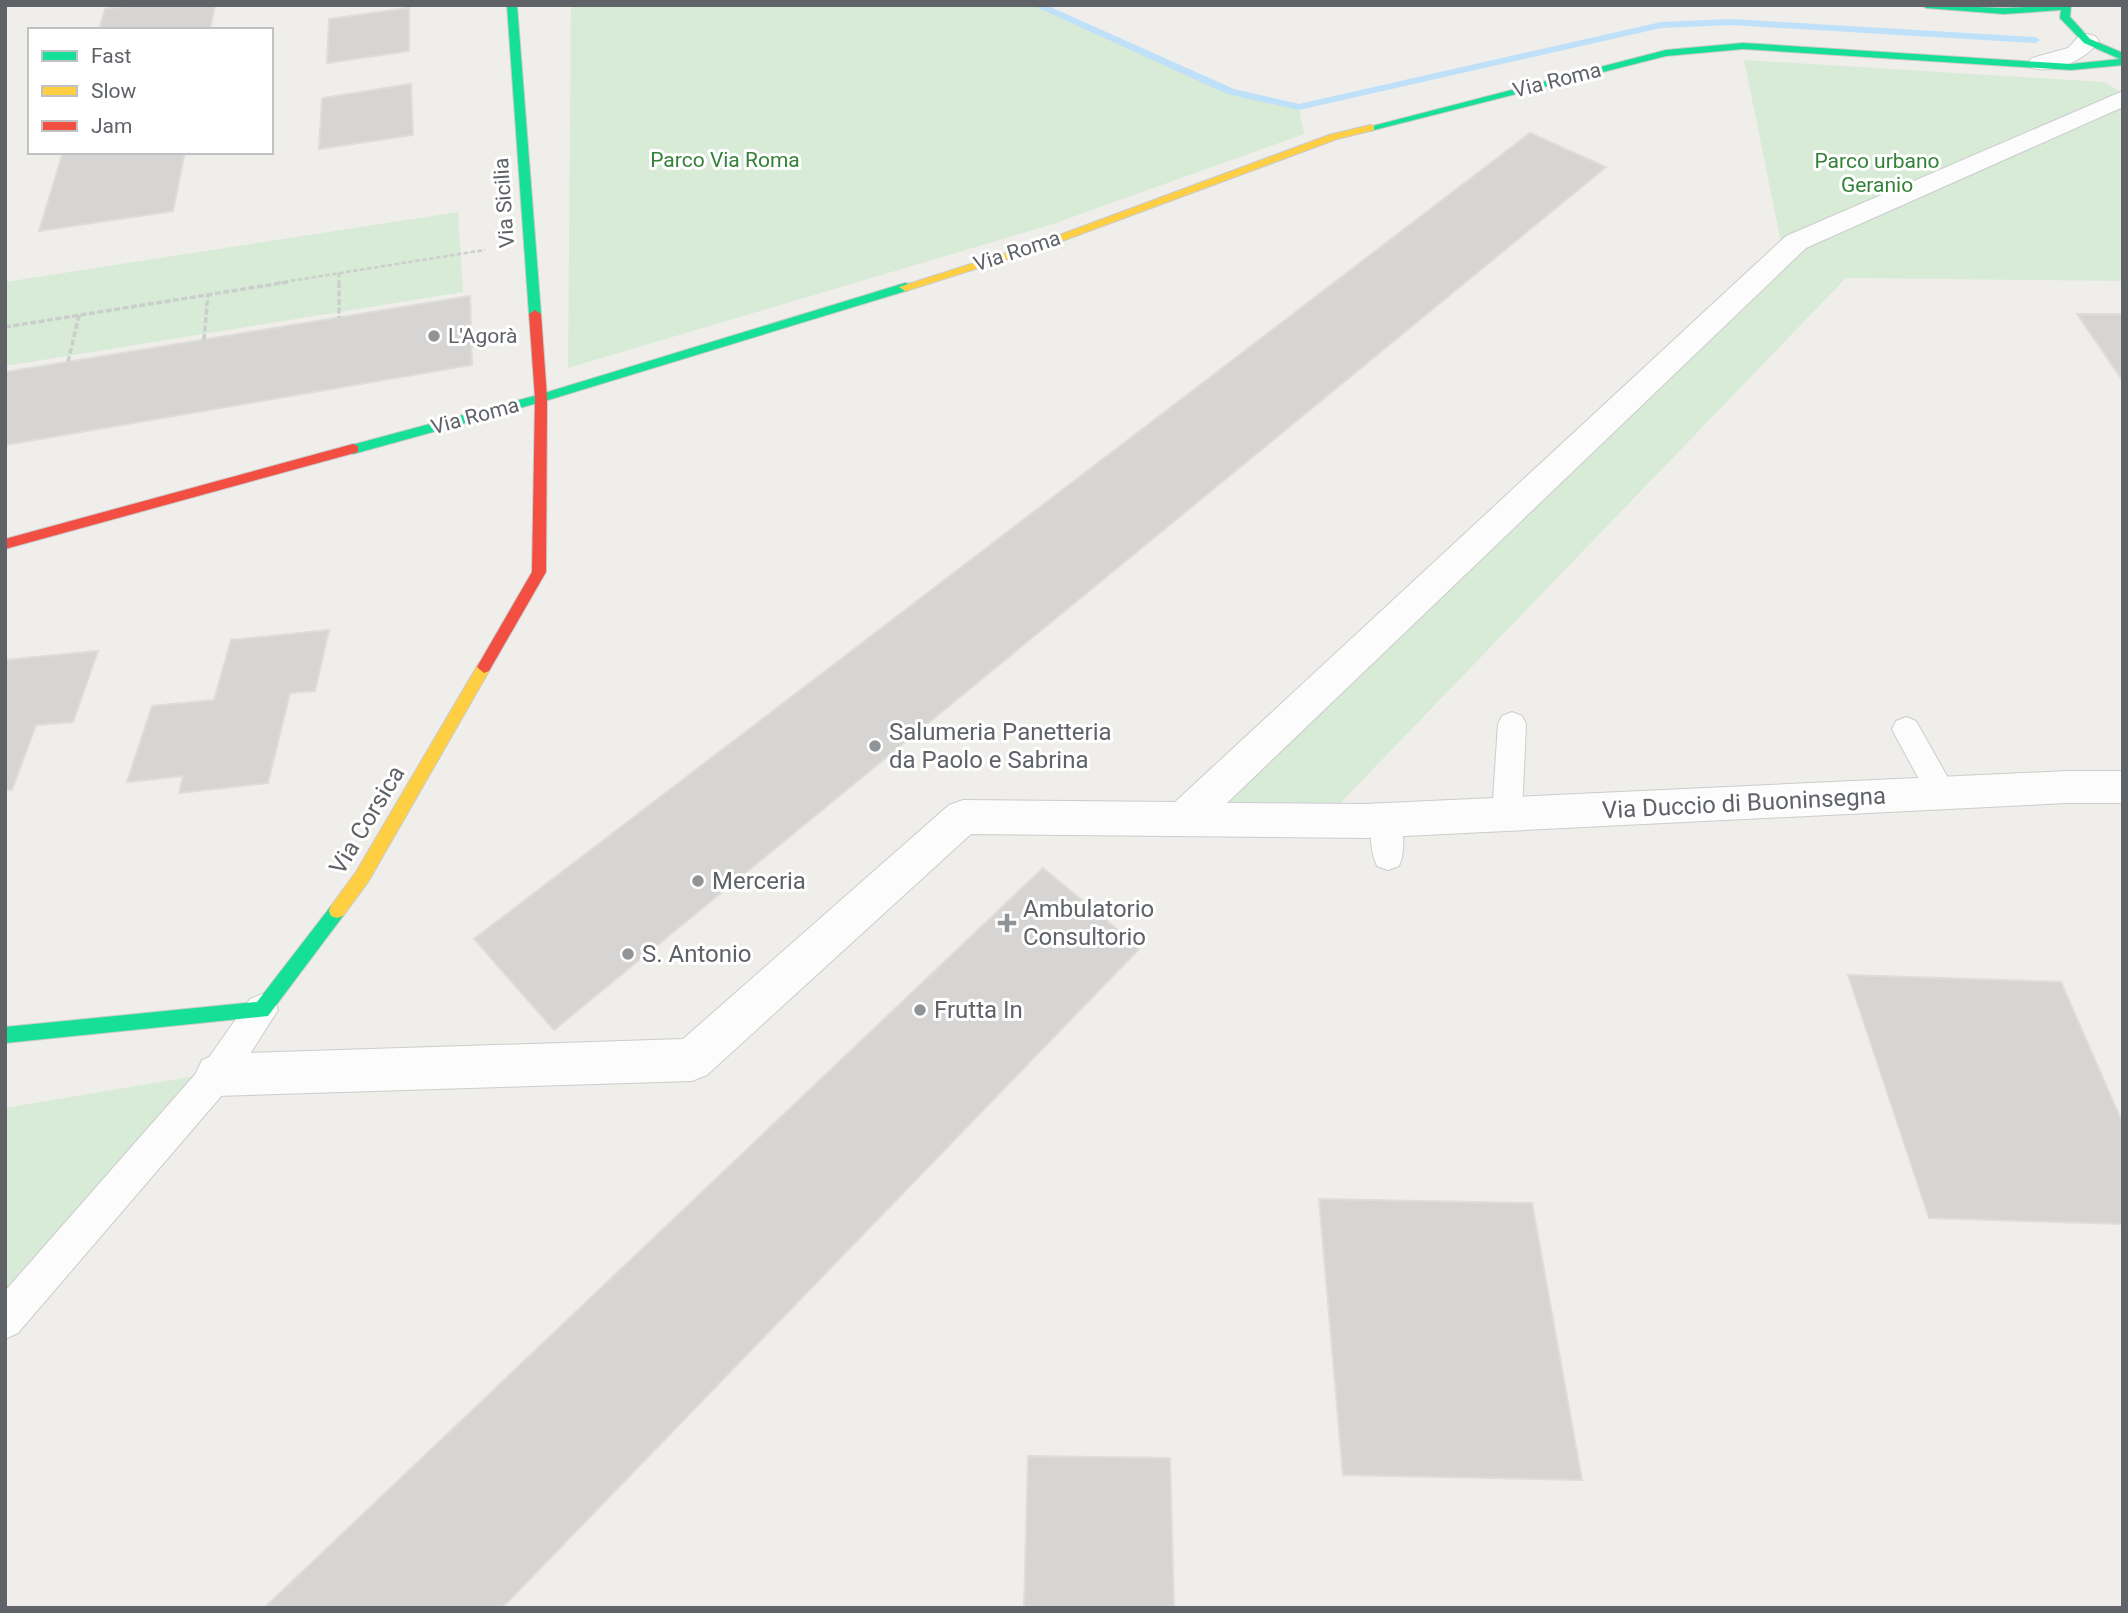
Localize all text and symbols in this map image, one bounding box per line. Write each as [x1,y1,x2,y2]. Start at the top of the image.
legend [28,28,273,154]
text: Fast [91,44,132,68]
street label: Via Roma [1510,57,1604,103]
text: Slow [91,79,137,103]
text: Jam [91,114,132,138]
park label: Parco Via Roma [650,148,800,172]
park label: Parco urbano Geranio [1814,149,1940,197]
street label: Via Sicilia [489,157,519,249]
street label: Via Roma [971,226,1063,276]
place label: L'Agorà [448,324,517,348]
marker: L'Agorà [426,328,442,344]
street label: Via Roma [428,393,522,439]
place label: Salumeria Panetteria da Paolo e Sabrina [889,718,1112,774]
marker: Salumeria Panetteria da Paolo e Sabrina [867,738,883,754]
street label: Via Corsica [324,761,410,879]
street label: Via Duccio di Buoninsegna [1601,782,1887,824]
place label: Merceria [712,867,806,895]
marker: Merceria [690,873,706,889]
place label: Ambulatorio Consultorio [1023,895,1154,951]
marker: Ambulatorio Consultorio [997,913,1017,933]
place label: S. Antonio [642,940,752,968]
marker: S. Antonio [620,946,636,962]
place label: Frutta In [934,996,1023,1024]
marker: Frutta In [912,1002,928,1018]

